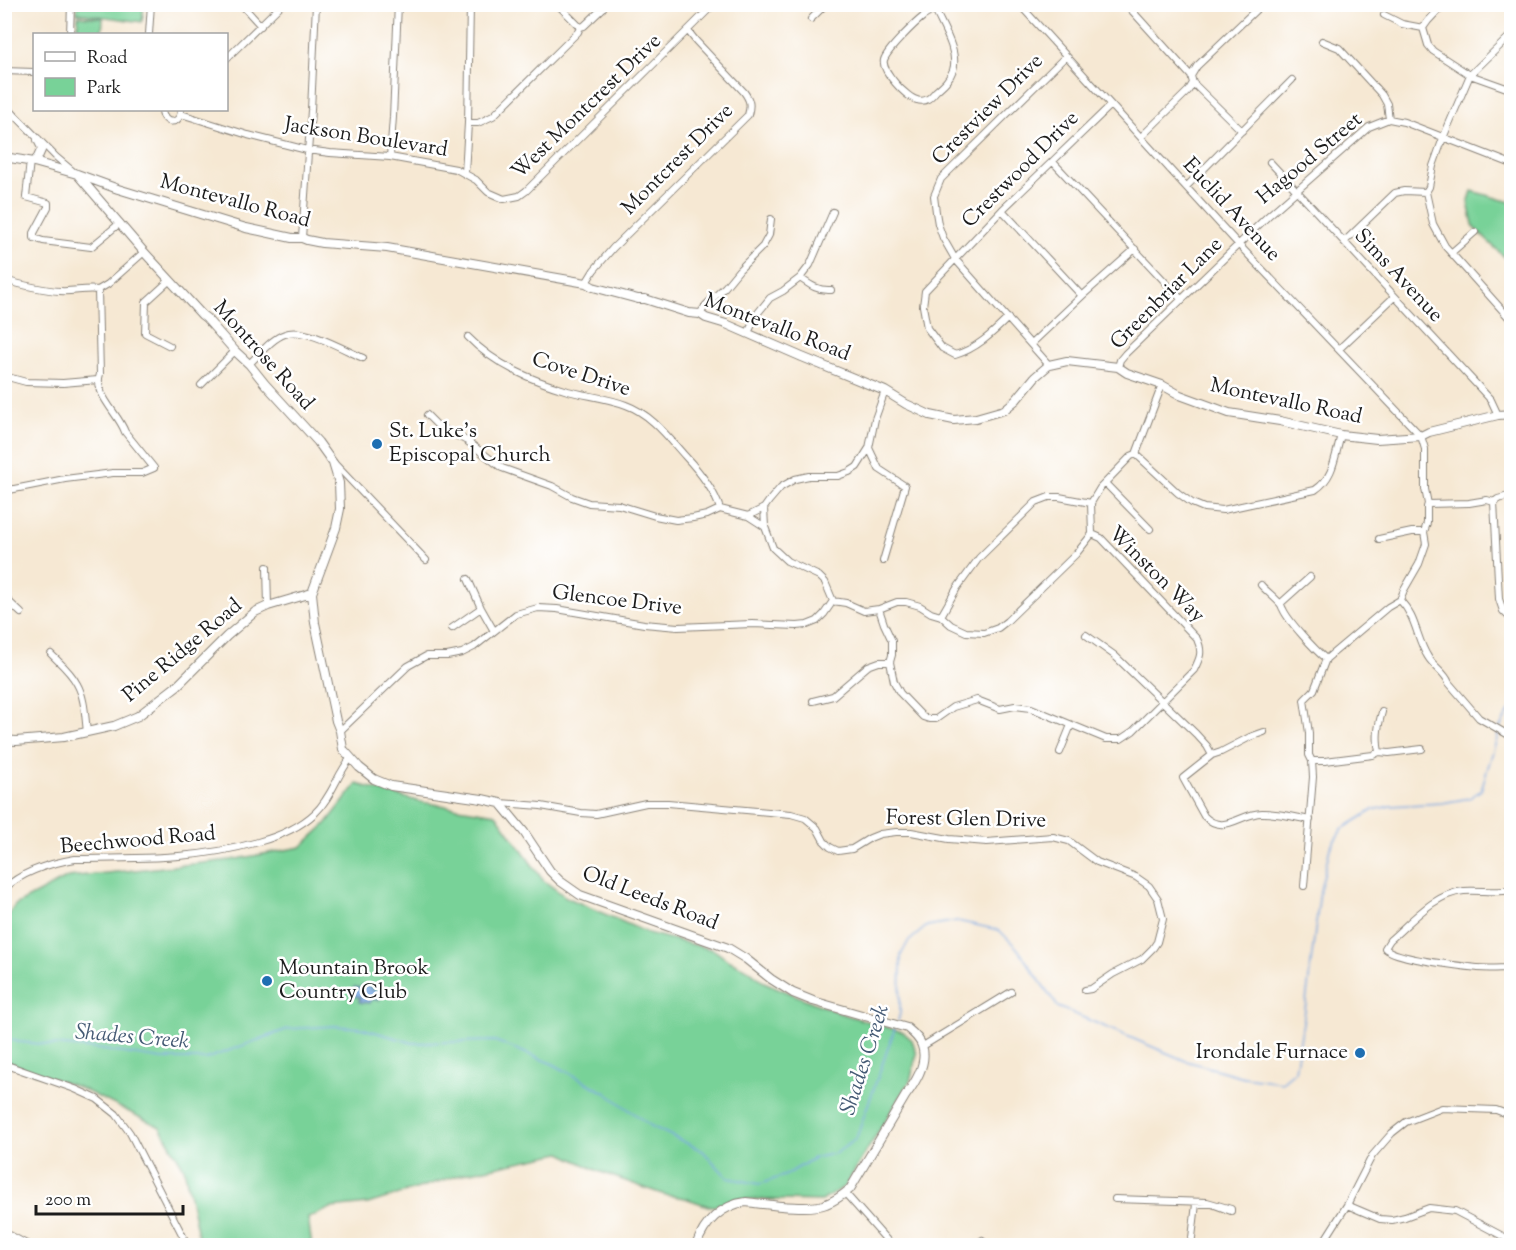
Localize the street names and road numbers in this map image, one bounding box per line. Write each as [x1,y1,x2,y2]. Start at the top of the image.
street label: West Montcrest Drive [505,27,669,187]
street label: Crestview Drive [926,48,1050,172]
street label: Montcrest Drive [615,97,741,223]
street label: Crestwood Drive [956,105,1086,235]
street label: Hagood Street [1251,106,1369,212]
street label: Jackson Boulevard [281,110,450,166]
street label: Euclid Avenue [1175,151,1287,269]
street label: Montevallo Road [156,167,314,237]
street label: Sims Avenue [1347,222,1449,330]
street label: Greenbriar Lane [1104,231,1230,357]
street label: Montevallo Road [699,286,855,370]
street label: Montrose Road [205,294,321,418]
street label: Cove Drive [528,345,634,405]
street label: Montevallo Road [1207,371,1365,433]
street label: Winston Way [1101,520,1212,631]
street label: Glencoe Drive [550,578,684,624]
street label: Pine Ridge Road [117,592,249,710]
street label: Forest Glen Drive [886,804,1046,836]
street label: Beechwood Road [59,819,217,863]
street label: Old Leeds Road [577,859,723,939]

